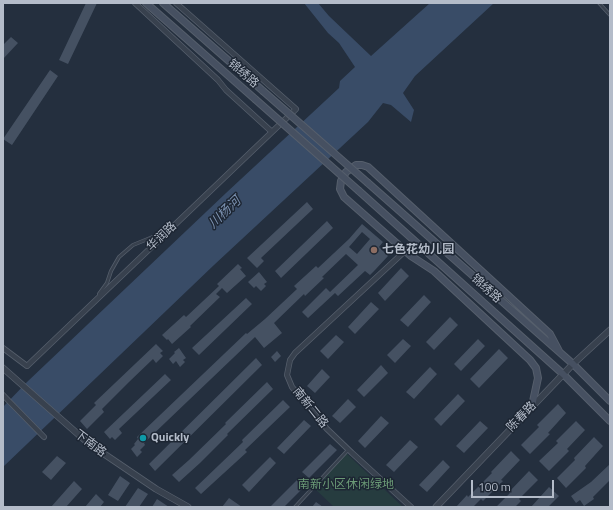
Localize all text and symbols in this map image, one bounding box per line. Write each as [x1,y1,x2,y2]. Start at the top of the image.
street label: 锦绣路 [225,57,261,91]
water label: 川杨河 [206,194,244,232]
street label: 华润路 [144,219,180,255]
place label: 七色花幼儿园 [382,243,454,257]
marker: 七色花幼儿园 [369,245,379,255]
street label: 锦绣路 [468,272,504,306]
street label: 南新二路 [289,385,331,431]
street label: 陈春路 [504,399,540,435]
street label: 下南路 [71,427,109,461]
place label: Quickly [151,431,189,445]
marker: Quickly [138,433,148,443]
scale bar [473,472,556,498]
text: 100 m [478,477,511,496]
park label: 南新小区休闲绿地 [298,478,394,492]

